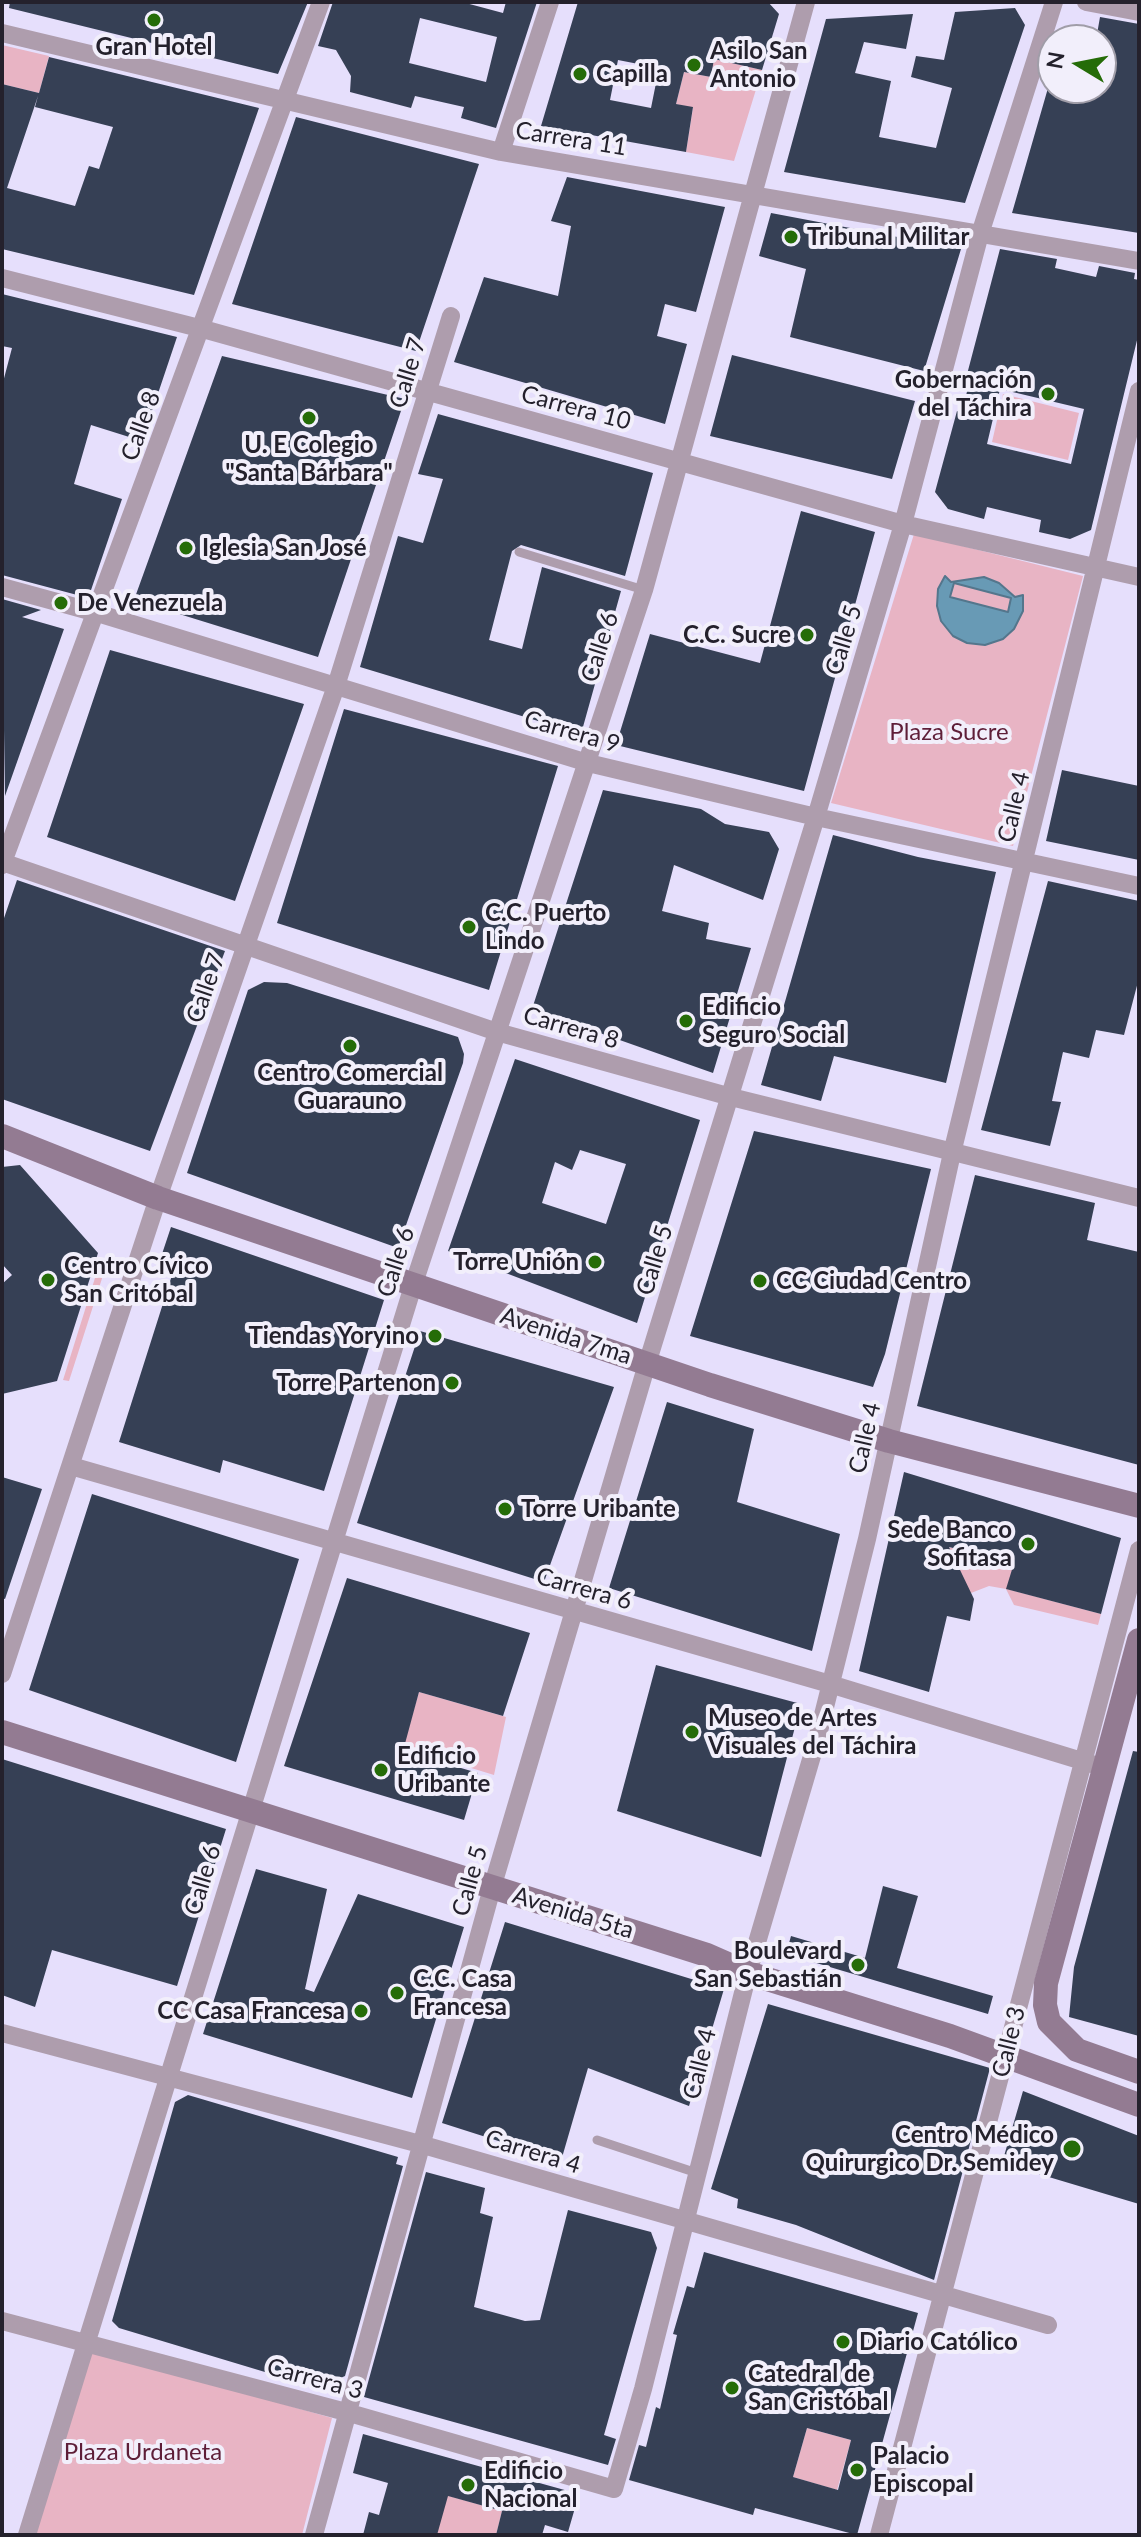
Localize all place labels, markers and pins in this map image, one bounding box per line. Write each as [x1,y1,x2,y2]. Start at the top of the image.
marker: Gran Hotel [145,11,163,29]
place label: Gran Hotel [96,33,212,61]
place label: Asilo San Antonio [710,37,808,93]
marker: Asilo San Antonio [685,56,703,74]
place label: Capilla [596,60,668,88]
marker: Capilla [571,65,589,83]
place label: Tribunal Militar [807,223,969,251]
marker: Tribunal Militar [782,228,800,246]
place label: Gobernación del Táchira [895,366,1032,422]
marker: Gobernación del Táchira [1039,385,1057,403]
marker: U. E Colegio "Santa Bárbara" [300,409,318,427]
place label: U. E Colegio "Santa Bárbara" [225,431,393,487]
place label: Iglesia San José [202,534,366,562]
marker: Iglesia San José [177,539,195,557]
place label: De Venezuela [77,589,223,617]
marker: De Venezuela [52,594,70,612]
place label: C.C. Sucre [683,621,791,649]
marker: C.C. Sucre [798,626,816,644]
place label: C.C. Puerto Lindo [485,899,606,955]
marker: C.C. Puerto Lindo [460,918,478,936]
place label: Edificio Seguro Social [702,993,845,1049]
marker: Edificio Seguro Social [677,1012,695,1030]
marker: Centro Comercial Guarauno [341,1037,359,1055]
place label: Centro Comercial Guarauno [257,1059,443,1115]
place label: Torre Unión [453,1248,579,1276]
place label: Centro Cívico San Critóbal [64,1252,209,1308]
marker: Torre Unión [586,1253,604,1271]
place label: CC Ciudad Centro [776,1267,967,1295]
marker: Centro Cívico San Critóbal [39,1271,57,1289]
marker: CC Ciudad Centro [751,1272,769,1290]
place label: Tiendas Yoryino [248,1322,419,1350]
marker: Tiendas Yoryino [426,1327,444,1345]
place label: Torre Partenon [276,1369,436,1397]
marker: Torre Partenon [443,1374,461,1392]
place label: Torre Uribante [521,1495,676,1523]
marker: Torre Uribante [496,1500,514,1518]
place label: Sede Banco Sofitasa [887,1516,1012,1572]
marker: Sede Banco Sofitasa [1019,1535,1037,1553]
place label: Museo de Artes Visuales del Táchira [708,1704,917,1760]
marker: Museo de Artes Visuales del Táchira [683,1723,701,1741]
place label: Edificio Uribante [397,1742,490,1798]
marker: Edificio Uribante [372,1761,390,1779]
place label: Boulevard San Sebastián [694,1937,842,1993]
marker: Boulevard San Sebastián [849,1956,867,1974]
place label: C.C. Casa Francesa [413,1965,512,2021]
marker: C.C. Casa Francesa [388,1984,406,2002]
place label: CC Casa Francesa [157,1997,345,2025]
marker: CC Casa Francesa [352,2002,370,2020]
place label: Centro Médico Quirurgico Dr. Semidey [806,2121,1054,2177]
marker: Centro Médico Quirurgico Dr. Semidey [1061,2138,1083,2160]
place label: Diario Católico [859,2328,1018,2356]
marker: Diario Católico [834,2333,852,2351]
place label: Catedral de San Cristóbal [748,2360,888,2416]
marker: Catedral de San Cristóbal [723,2379,741,2397]
place label: Palacio Episcopal [873,2442,974,2498]
place label: Edificio Nacional [484,2457,577,2513]
marker: Palacio Episcopal [848,2461,866,2479]
marker: Edificio Nacional [459,2476,477,2494]

